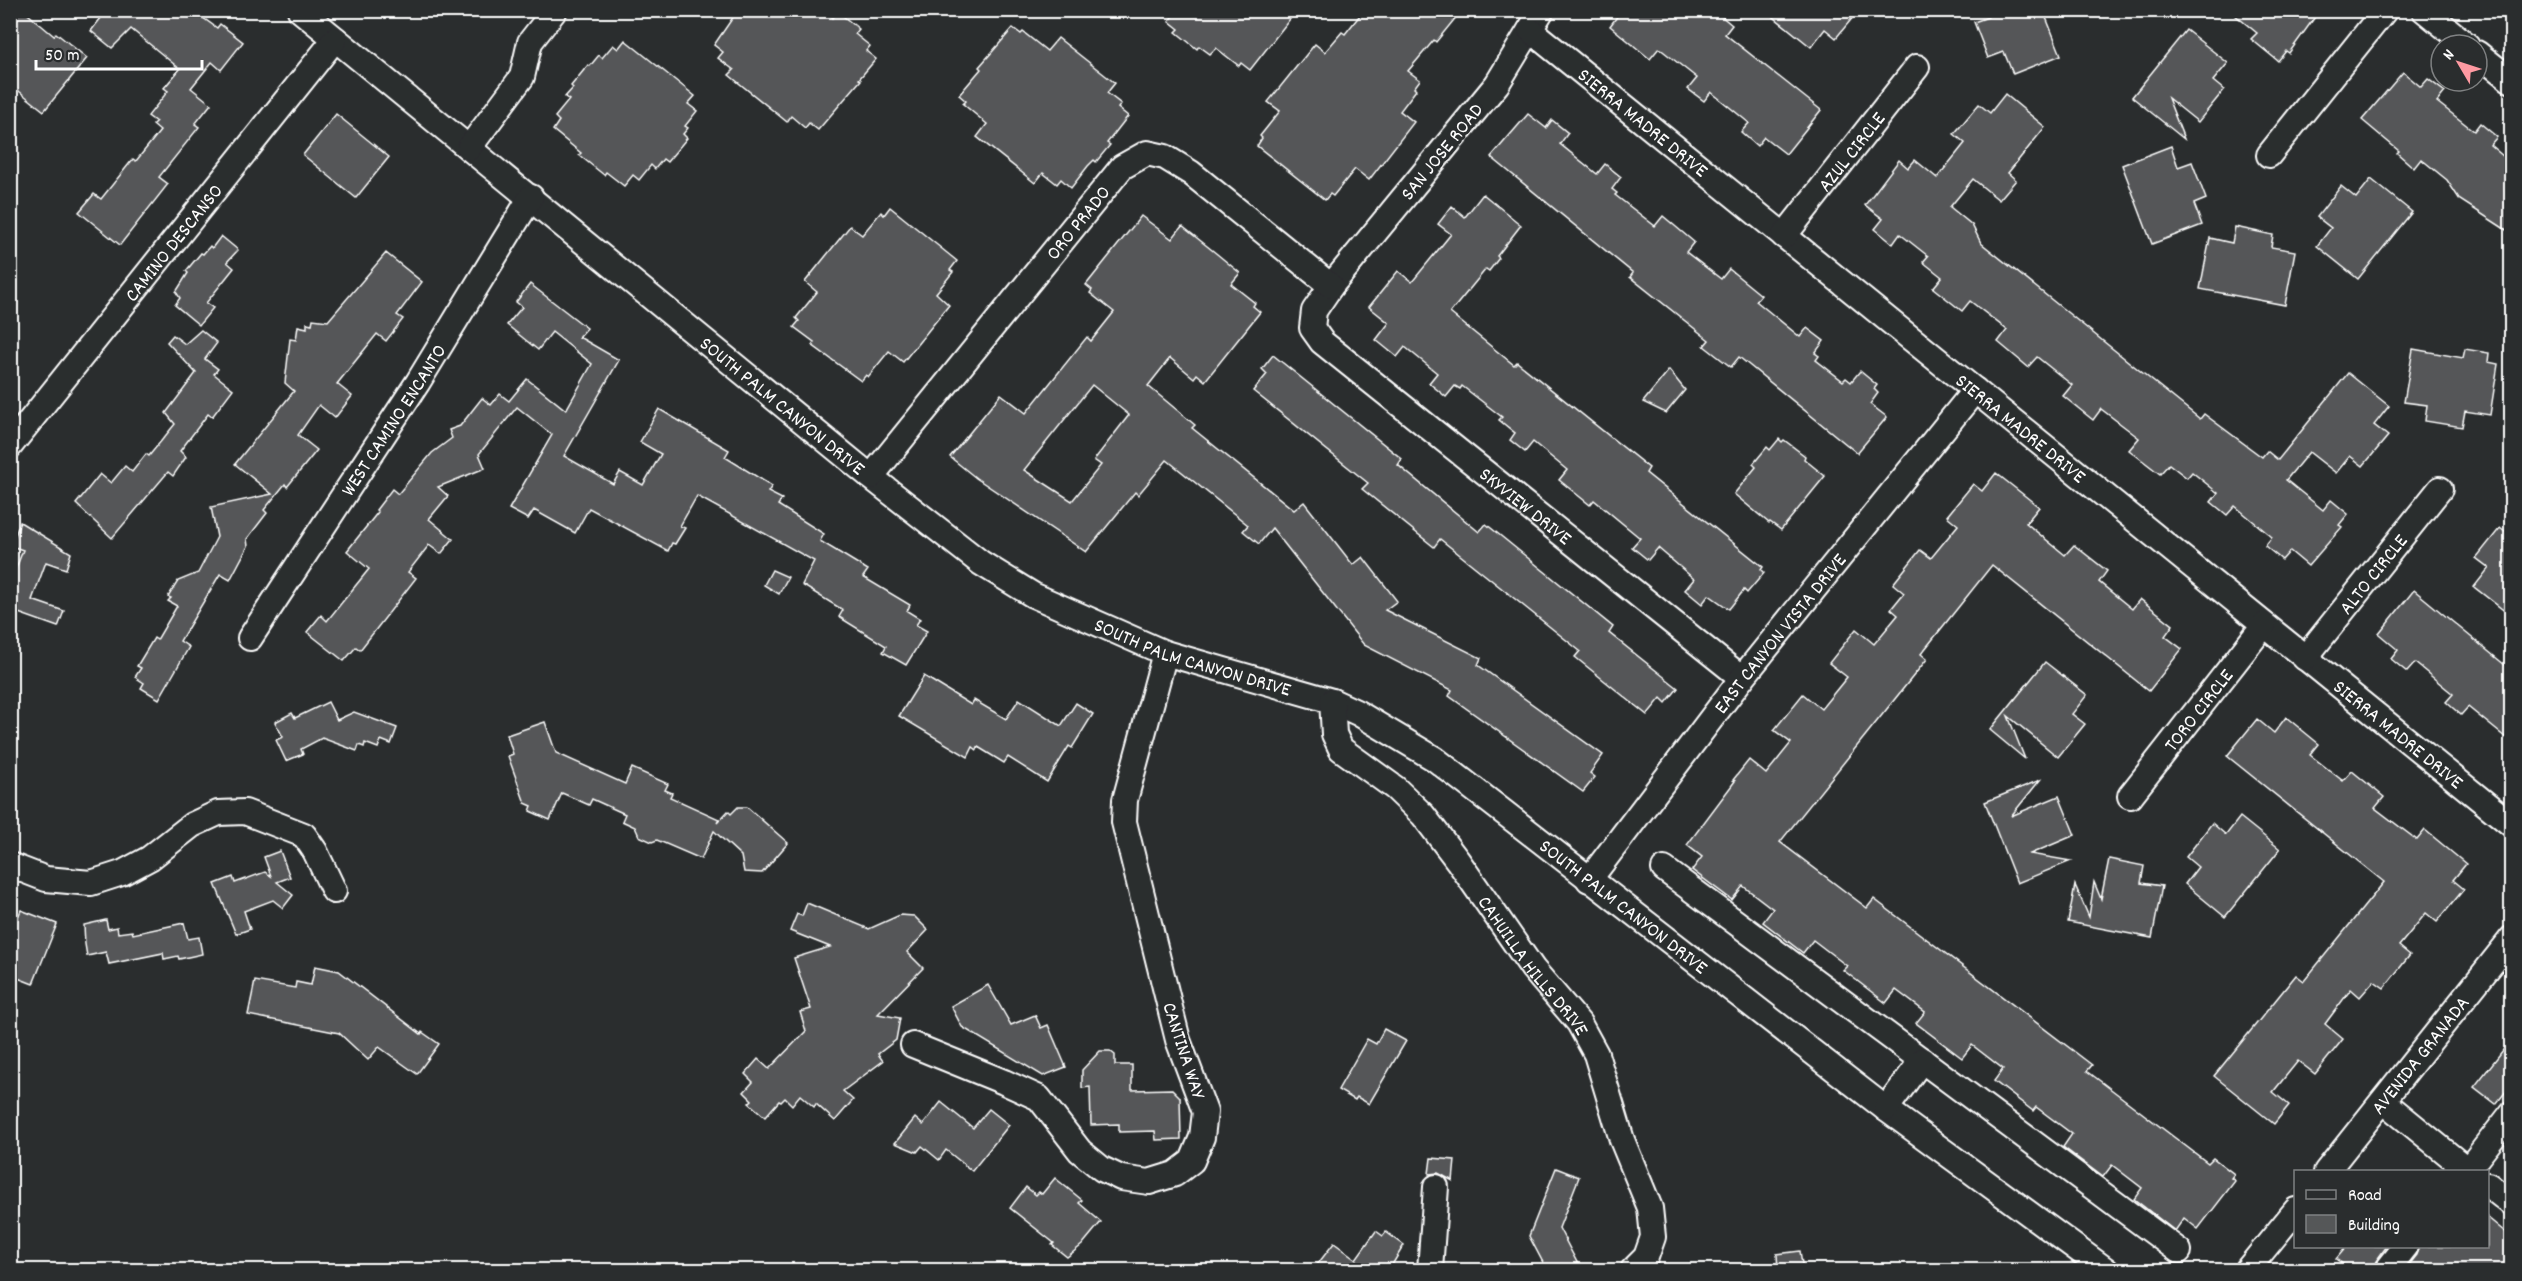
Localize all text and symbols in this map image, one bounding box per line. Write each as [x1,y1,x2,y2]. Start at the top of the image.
scale bar [36,33,202,71]
north arrow [2429,33,2489,93]
text: 50 m [45,44,80,69]
text: N [2438,45,2461,65]
street label: SIERRA MADRE DRIVE [1570,63,1713,186]
street label: SAN JOSE ROAD [1395,98,1491,208]
street label: AZUL CIRCLE [1813,107,1894,199]
street label: CAMINO DESCANSO [119,179,231,309]
street label: ORO PRADO [1041,181,1119,267]
street label: SOUTH PALM CANYON DRIVE [692,331,870,484]
street label: WEST CAMINO ENCANTO [336,340,455,503]
street label: SIERRA MADRE DRIVE [1948,369,2091,491]
street label: SKYVIEW DRIVE [1472,462,1576,553]
street label: ALTO CIRCLE [2334,529,2416,622]
street label: EAST CANYON VISTA DRIVE [1709,548,1855,721]
street label: SOUTH PALM CANYON DRIVE [1089,612,1294,705]
street label: TORO CIRCLE [2159,664,2242,759]
street label: SIERRA MADRE DRIVE [2326,674,2468,797]
street label: SOUTH PALM CANYON DRIVE [1532,834,1712,982]
street label: CAHUILLA HILLS DRIVE [1469,891,1594,1041]
street label: AVENIDA GRANADA [2366,991,2478,1122]
street label: CANTINA WAY [1153,999,1211,1103]
legend [2294,1170,2489,1248]
text: Road [2348,1184,2382,1209]
text: Building [2348,1214,2400,1239]

